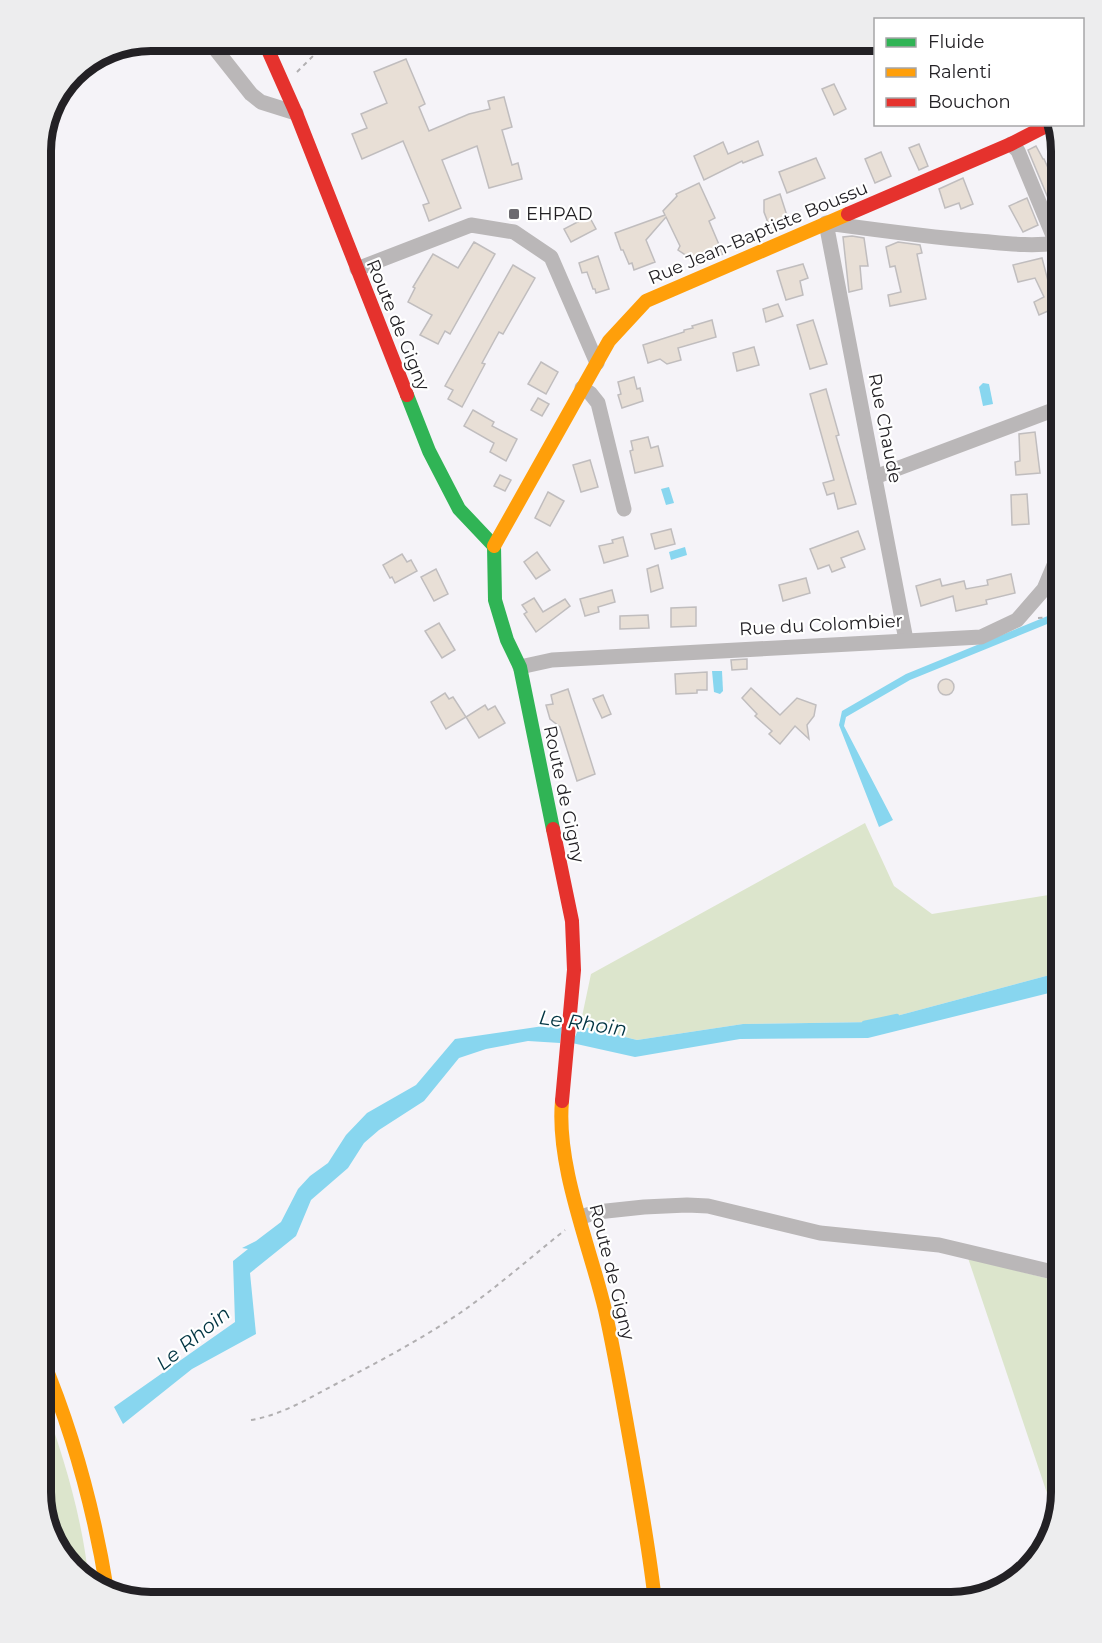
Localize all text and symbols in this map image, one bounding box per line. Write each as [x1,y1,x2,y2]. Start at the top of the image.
legend [874,18,1084,126]
text: Fluide [928,31,984,53]
text: Ralenti [928,61,992,83]
text: Bouchon [928,91,1011,113]
street label: Rue Jean-Baptiste Boussu [645,177,871,289]
place label: EHPAD [526,203,593,225]
marker: EHPAD [507,207,521,221]
street label: Route de Gigny [362,256,434,394]
street label: Rue Chaude [864,371,906,485]
street label: Rue du Colombier [739,610,903,640]
street label: Route de Gigny [539,724,589,865]
water label: Le Rhoin [538,1005,628,1041]
street label: Route de Gigny [584,1202,640,1343]
water label: Le Rhoin [151,1301,235,1375]

